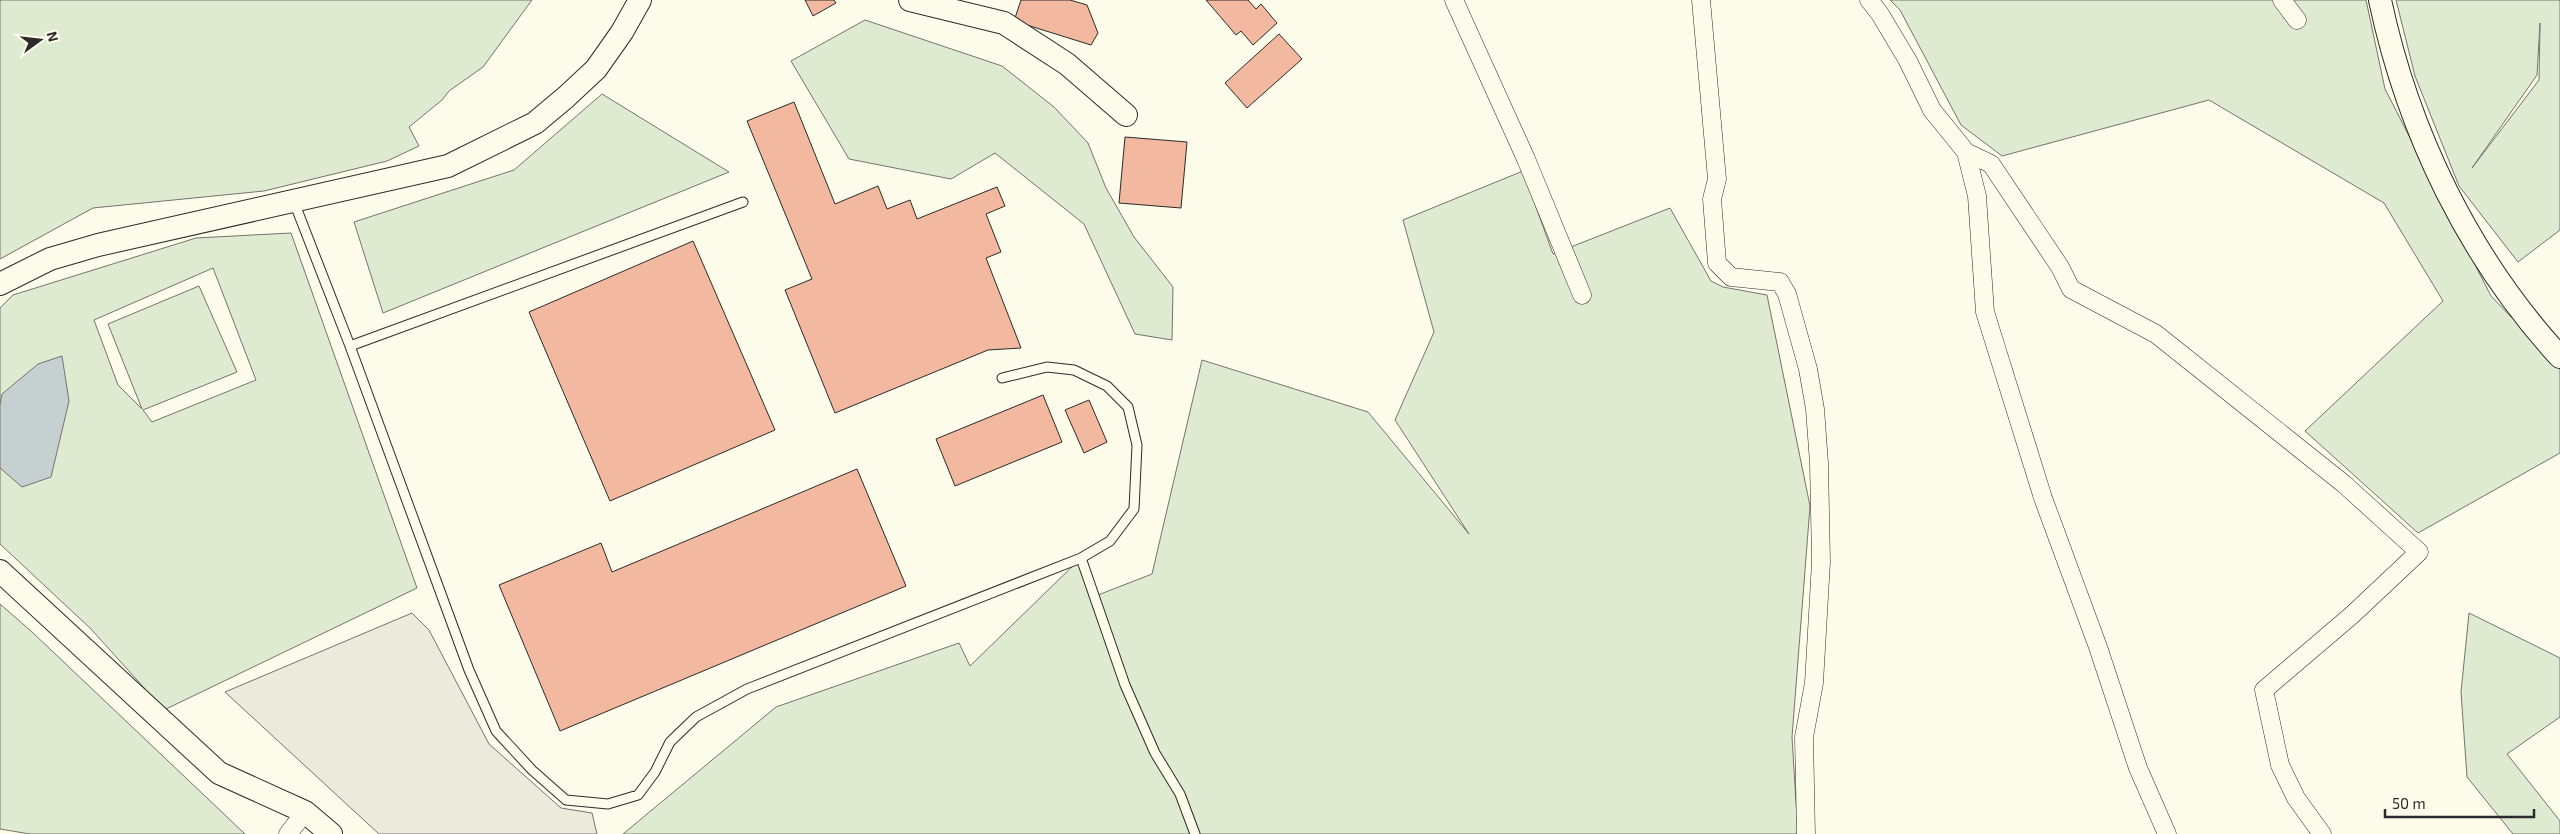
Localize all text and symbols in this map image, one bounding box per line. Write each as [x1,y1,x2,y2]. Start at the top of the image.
north arrow [15,15,65,65]
text: N [44,29,63,44]
scale bar [2385,786,2534,818]
text: 50 m [2392,794,2426,812]

